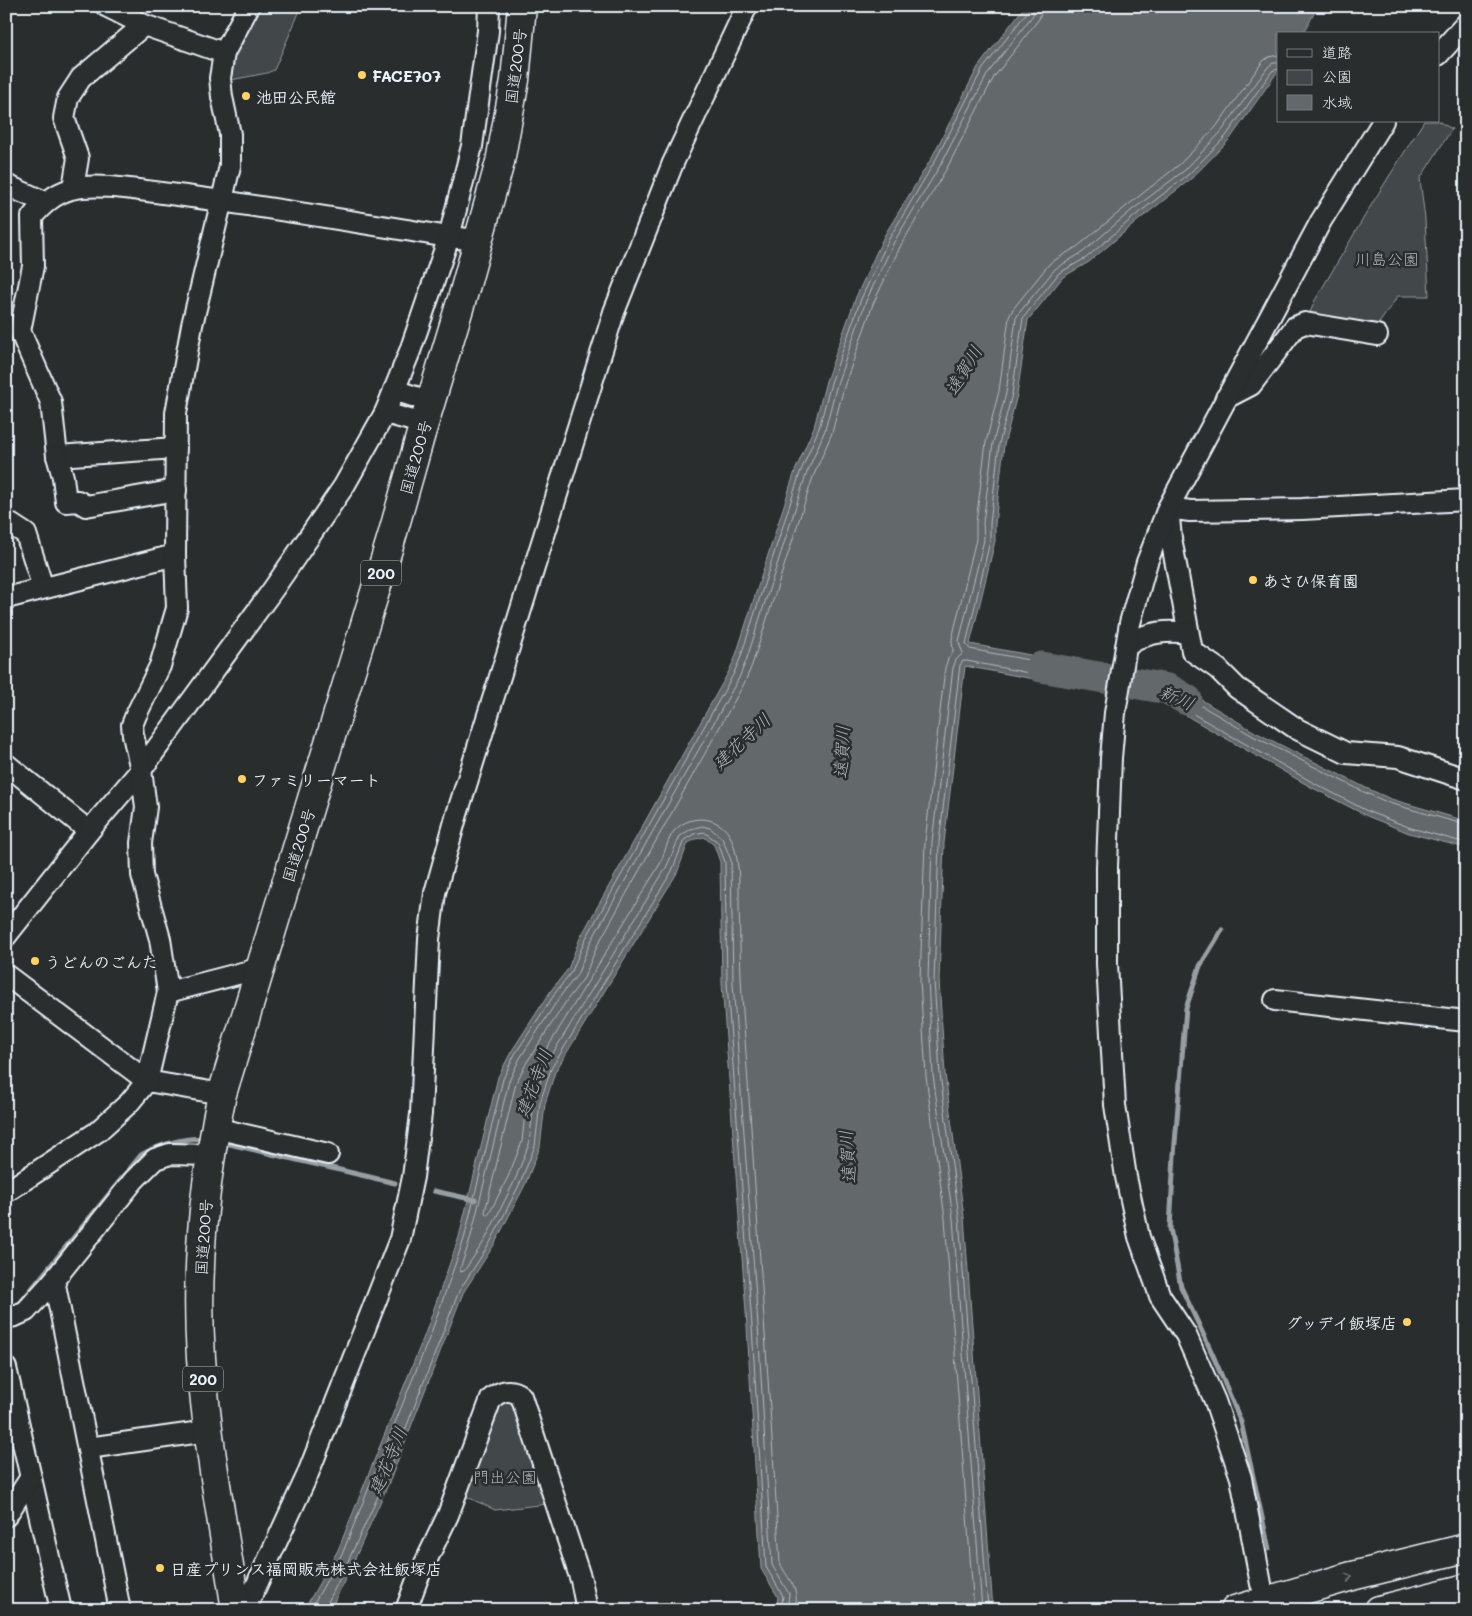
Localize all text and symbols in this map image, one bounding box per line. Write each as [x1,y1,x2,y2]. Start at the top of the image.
street label: 国道200号 [500,27,530,105]
legend [1277,32,1440,122]
text: 道路 [1322,42,1352,62]
place label: FACE707 [372,65,441,86]
text: 公園 [1322,66,1352,86]
marker: FACE707 [356,69,368,81]
place label: 池田公民館 [256,86,336,107]
marker: 池田公民館 [240,90,252,102]
text: 水域 [1322,92,1352,112]
park label: 川島公園 [1355,248,1419,269]
water label: 遠賀川 [939,341,987,399]
street label: 国道200号 [394,417,436,497]
road number: 200 [361,560,401,586]
place label: あさひ保育園 [1263,570,1359,591]
marker: あさひ保育園 [1247,574,1259,586]
water label: 新川 [1156,679,1198,715]
water label: 建花寺川 [706,708,776,774]
water label: 遠賀川 [828,724,854,780]
place label: ファミリーマート [252,769,381,790]
marker: ファミリーマート [236,773,248,785]
street label: 国道200号 [277,805,319,885]
place label: うどんのごんた [45,951,158,972]
marker: うどんのごんた [29,955,41,967]
water label: 建花寺川 [509,1045,557,1121]
water label: 遠賀川 [833,1129,861,1185]
street label: 国道200号 [190,1198,216,1276]
place label: グッデイ飯塚店 [1286,1312,1397,1333]
marker: グッデイ飯塚店 [1401,1316,1413,1328]
road number: 200 [183,1366,223,1392]
water label: 建花寺川 [362,1423,412,1499]
park label: 門出公園 [473,1466,537,1487]
place label: 日産プリンス福岡販売株式会社飯塚店 [170,1558,442,1579]
marker: 日産プリンス福岡販売株式会社飯塚店 [154,1562,166,1574]
one-way arrow [1344,1572,1353,1583]

